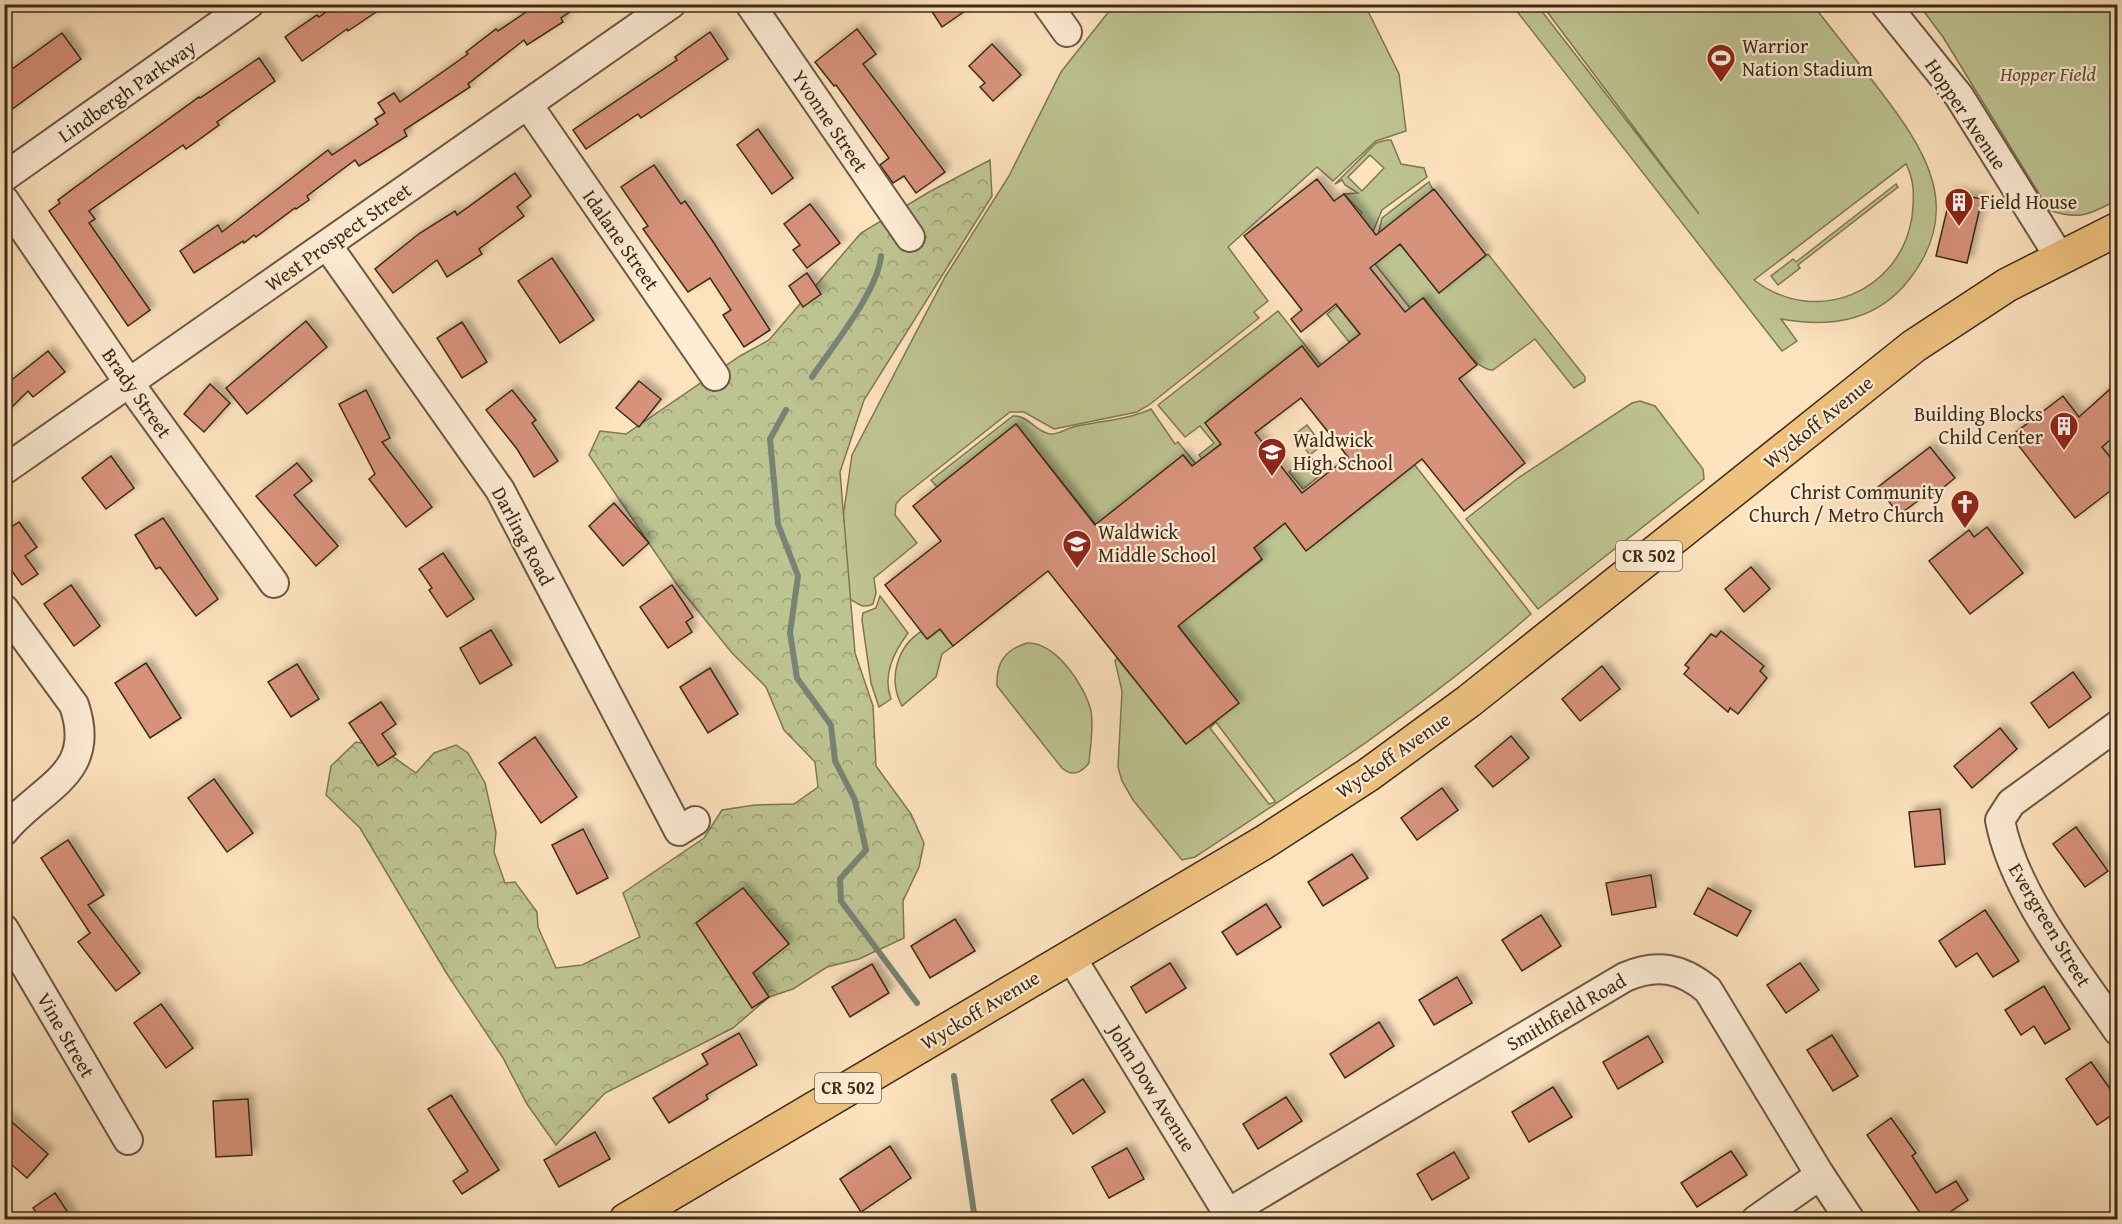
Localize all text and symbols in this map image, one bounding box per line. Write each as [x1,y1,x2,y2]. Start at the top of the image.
place label: Warrior Nation Stadium [1742,31,1873,83]
street label: Lindbergh Parkway [52,32,202,149]
sports icon: Warrior Nation Stadium [1705,42,1737,84]
street label: Hopper Avenue [1918,52,2014,175]
park label: Hopper Field [1999,59,2097,88]
street label: Yvonne Street [785,63,876,178]
street label: West Prospect Street [259,175,417,298]
street label: Idalane Street [576,183,667,296]
building icon: Field House [1943,186,1975,228]
place label: Field House [1980,187,2077,216]
street label: Brady Street [96,342,179,444]
street label: Wyckoff Avenue [1756,368,1879,475]
place label: Building Blocks Child Center [1914,399,2043,451]
building icon: Building Blocks Child Center [2048,410,2080,452]
place label: Waldwick High School [1293,425,1393,477]
school or university icon: Waldwick High School [1256,436,1288,478]
place label: Christ Community Church / Metro Church [1749,477,1944,529]
street label: Darling Road [485,481,562,591]
church icon: Christ Community Church / Metro Church [1949,488,1981,530]
place label: Waldwick Middle School [1098,517,1217,569]
school or university icon: Waldwick Middle School [1061,528,1093,570]
road number: CR 502 [1616,541,1682,571]
street label: Wyckoff Avenue [1329,704,1456,805]
street label: Evergreen Street [2002,857,2099,992]
street label: Wyckoff Avenue [915,963,1045,1057]
street label: Smithfield Road [1500,965,1631,1058]
street label: Vine Street [30,987,103,1083]
street label: John Dow Avenue [1100,1016,1203,1157]
road number: CR 502 [815,1073,881,1103]

